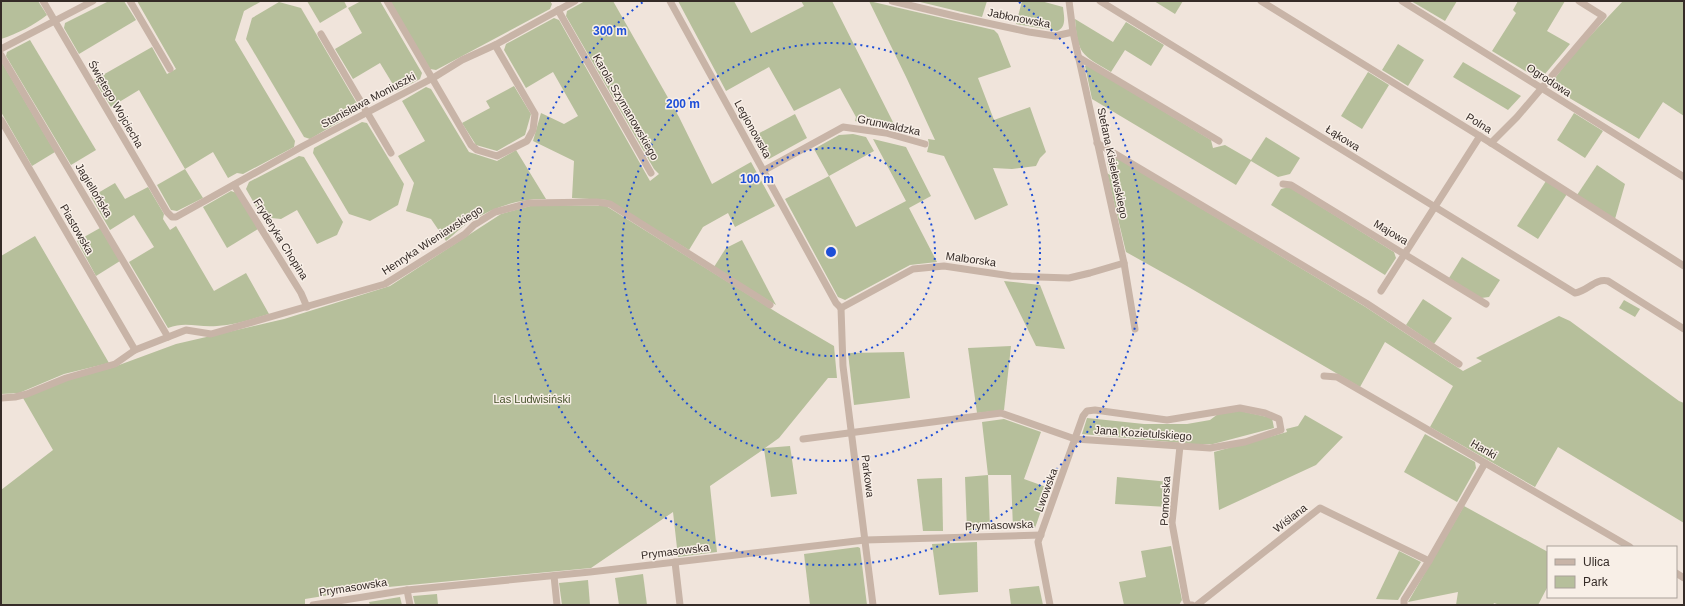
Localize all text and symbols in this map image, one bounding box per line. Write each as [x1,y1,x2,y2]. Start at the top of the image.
street label: Jabłonowska [987,6,1052,30]
text: 300 m [593,24,627,38]
street label: Karola Szymanowskiego [591,52,661,162]
street label: Świętego Wojciecha [86,58,146,151]
street label: Ogrodowa [1524,61,1574,99]
street label: Stanisława Moniuszki [319,70,417,130]
text: 200 m [666,97,700,111]
street label: Legionowska [732,98,774,161]
street label: Stefana Kisielewskiego [1095,106,1131,220]
street label: Polna [1464,110,1495,136]
street label: Grunwaldzka [856,112,923,138]
street label: Łąkowa [1324,123,1363,154]
street label: Jagiellońska [73,161,115,220]
text: 100 m [740,172,774,186]
street label: Fryderyka Chopina [251,196,311,282]
street label: Piastowska [58,202,97,257]
street label: Henryka Wieniawskiego [380,203,484,277]
street label: Majowa [1372,217,1411,247]
centre of rings [824,245,838,259]
street label: Malborska [945,250,998,269]
park label: Las Ludwisiński [493,393,571,405]
street label: Jana Kozietulskiego [1094,424,1192,442]
street label: Hanki [1469,437,1499,461]
street label: Parkowa [859,454,877,499]
street label: Lwowska [1033,466,1060,513]
street label: Pomorska [1158,475,1172,526]
street label: Wiślana [1271,501,1310,535]
street label: Prymasowska [965,518,1034,532]
street label: Prymasowska [640,541,711,561]
legend [1547,546,1677,598]
text: Ulica [1583,555,1610,569]
text: Park [1583,575,1609,589]
street label: Prymasowska [318,576,389,598]

